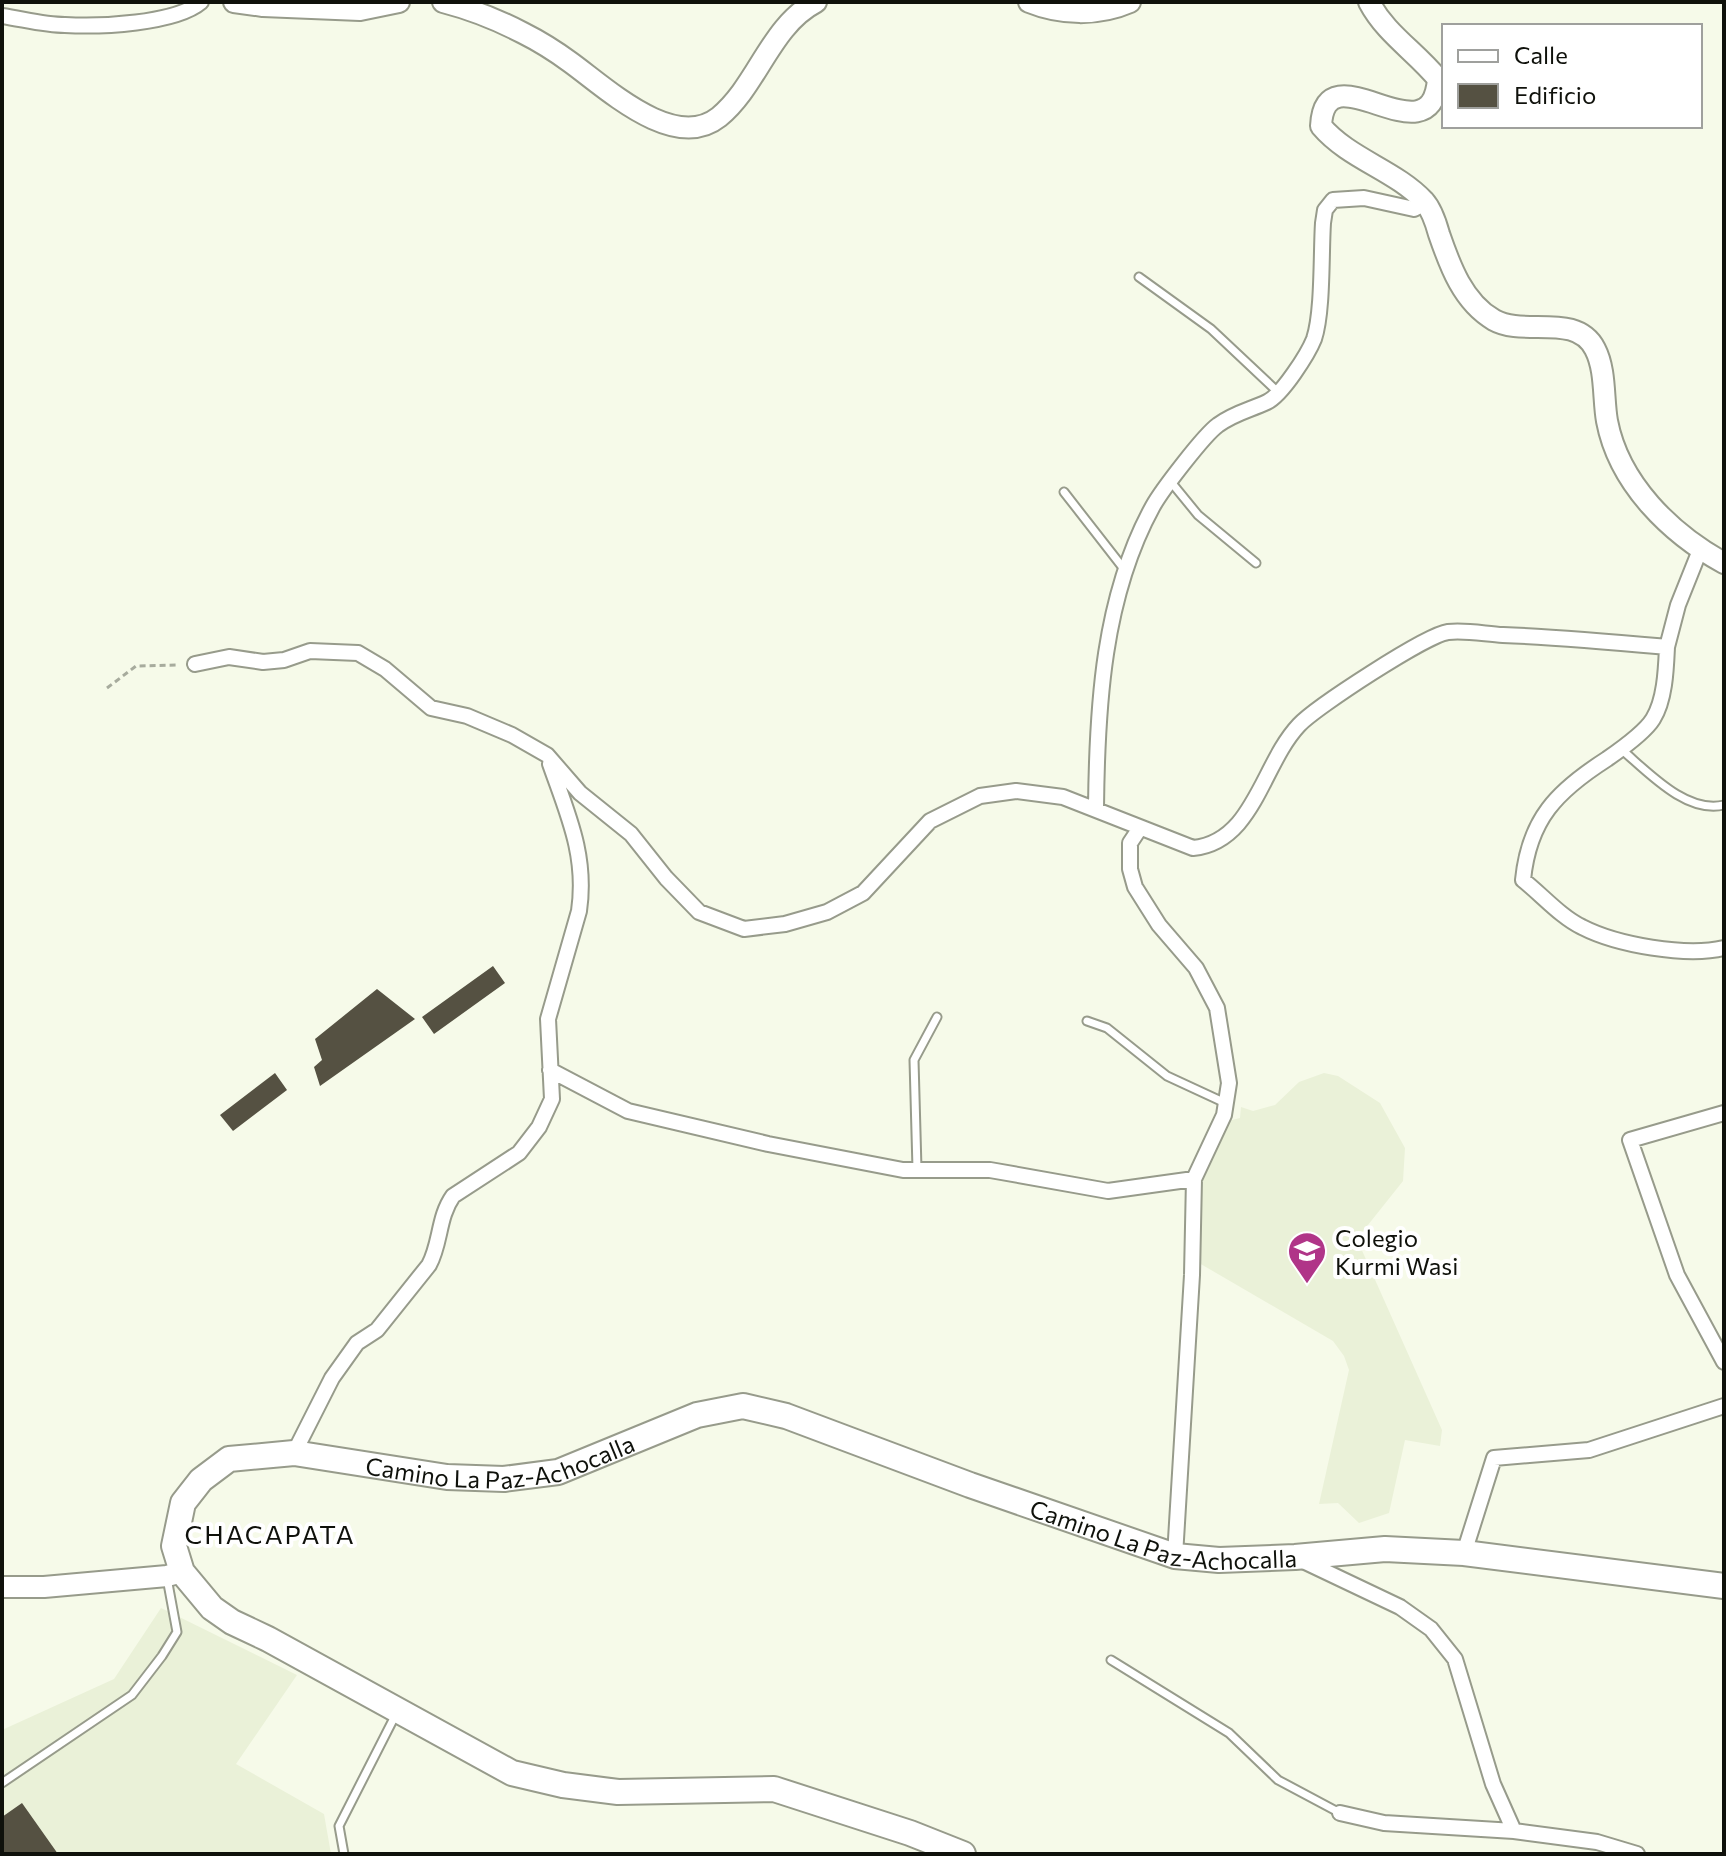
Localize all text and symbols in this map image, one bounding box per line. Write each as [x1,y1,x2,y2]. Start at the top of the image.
legend [1442,24,1702,128]
text: Calle [1514,40,1568,69]
text: Edificio [1514,80,1596,109]
place label: Colegio Kurmi Wasi [1335,1223,1458,1280]
school or university icon: Colegio Kurmi Wasi [1286,1230,1328,1285]
street label: Camino La Paz-Achocalla [364,1428,638,1494]
street label: Camino La Paz-Achocalla [1027,1493,1297,1574]
district label: CHACAPATA [184,1518,356,1549]

